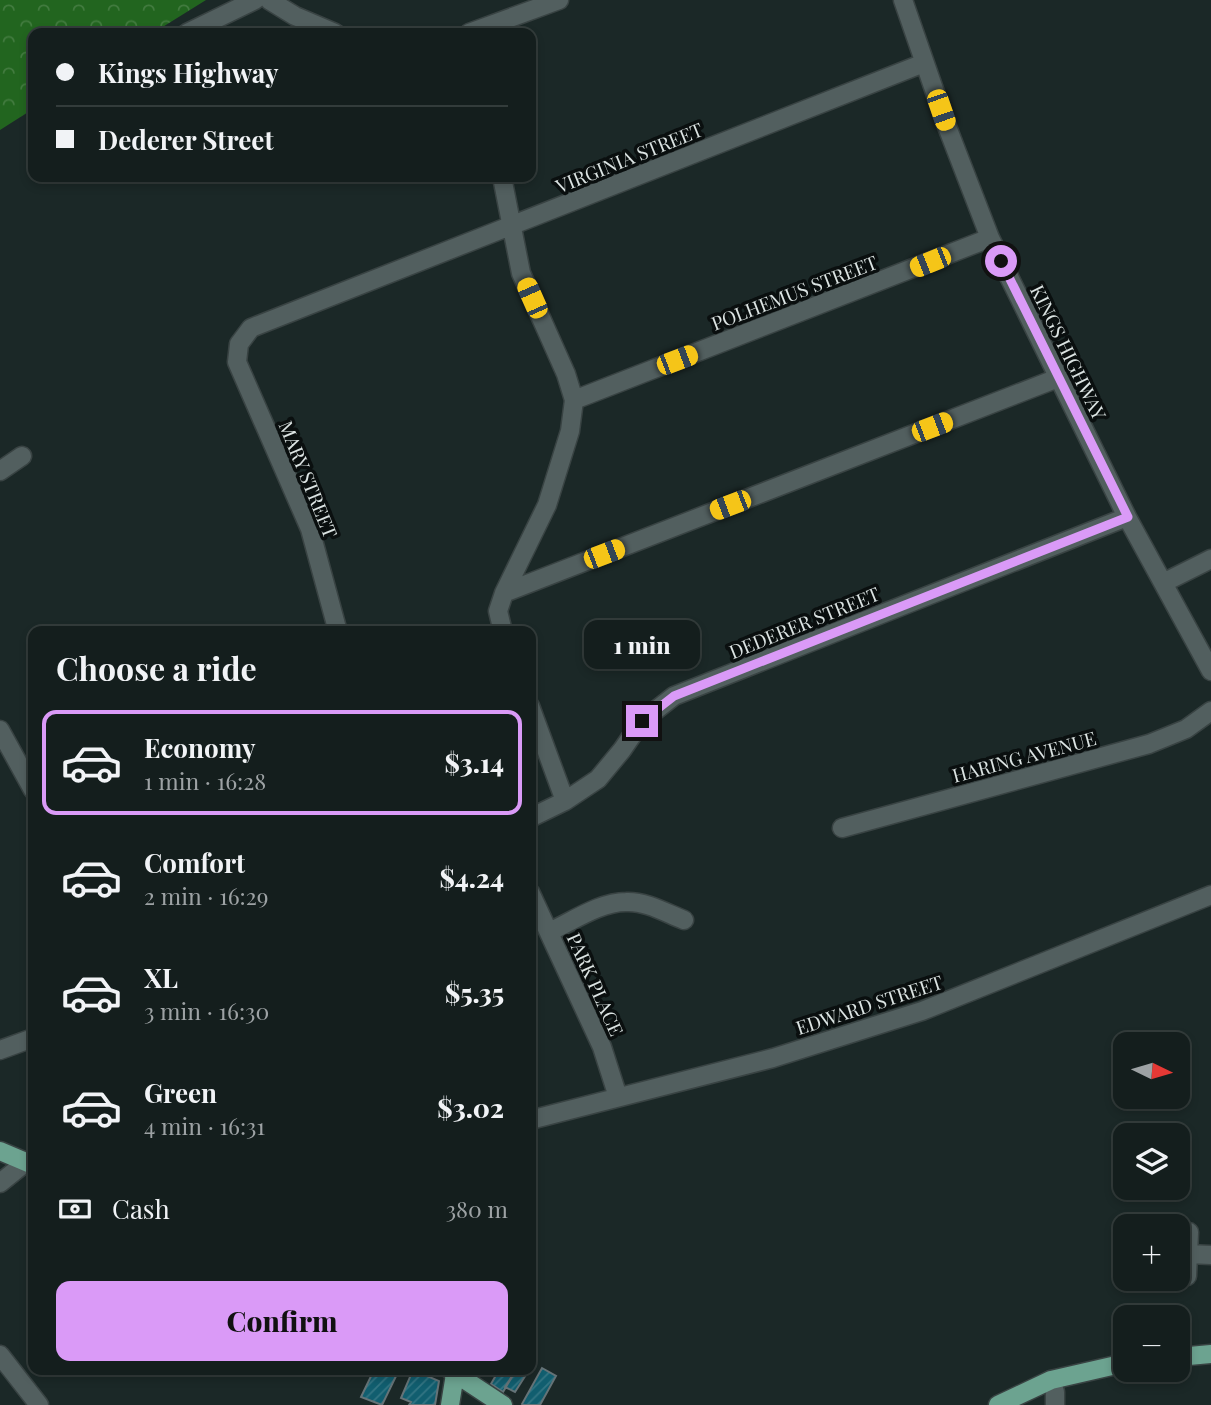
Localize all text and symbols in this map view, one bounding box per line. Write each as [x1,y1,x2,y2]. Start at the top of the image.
text: Kings Highway [98,55,279,90]
car [925,87,958,133]
street label: VIRGINIA STREET [551,116,707,199]
text: Dederer Street [98,122,274,157]
car [907,244,954,280]
route start [985,245,1017,277]
street label: POLHEMUS STREET [707,248,881,336]
car [514,275,551,321]
street label: KINGS HIGHWAY [1025,280,1113,425]
car [654,343,701,377]
car [909,410,956,444]
street label: MARY STREET [274,417,344,542]
car [707,488,754,522]
car [581,537,628,571]
street label: DEDERER STREET [725,580,883,664]
callout: 1 min [584,620,700,668]
text: 1 min [614,629,670,660]
text: Choose a ride [56,646,257,689]
route end [626,705,658,737]
street label: HARING AVENUE [949,724,1099,788]
text: Economy [144,730,255,765]
icon: car [60,731,123,794]
text: $3.14 [444,745,504,780]
text: 1 min · 16:28 [144,765,266,796]
text: Comfort [144,845,245,880]
icon: car [60,846,123,909]
text: $4.24 [439,860,504,895]
text: 2 min · 16:29 [144,880,268,911]
street label: PARK PLACE [562,928,630,1040]
text: XL [144,960,178,995]
icon: car [60,961,123,1024]
street label: EDWARD STREET [792,968,946,1040]
text: $5.35 [445,975,504,1010]
text: 3 min · 16:30 [144,995,269,1026]
north arrow [1113,1032,1190,1110]
map controls [1113,1032,1190,1382]
text: Green [144,1075,217,1110]
icon: car [60,1076,123,1139]
text: $3.02 [437,1090,504,1125]
text: 4 min · 16:31 [144,1110,265,1141]
button: layers [1113,1123,1190,1200]
icon: cash [56,1190,94,1228]
text: Cash [112,1191,170,1226]
text: 380 m [446,1193,508,1224]
button: + [1113,1214,1190,1291]
button: Confirm [56,1281,508,1361]
button: − [1113,1305,1190,1382]

